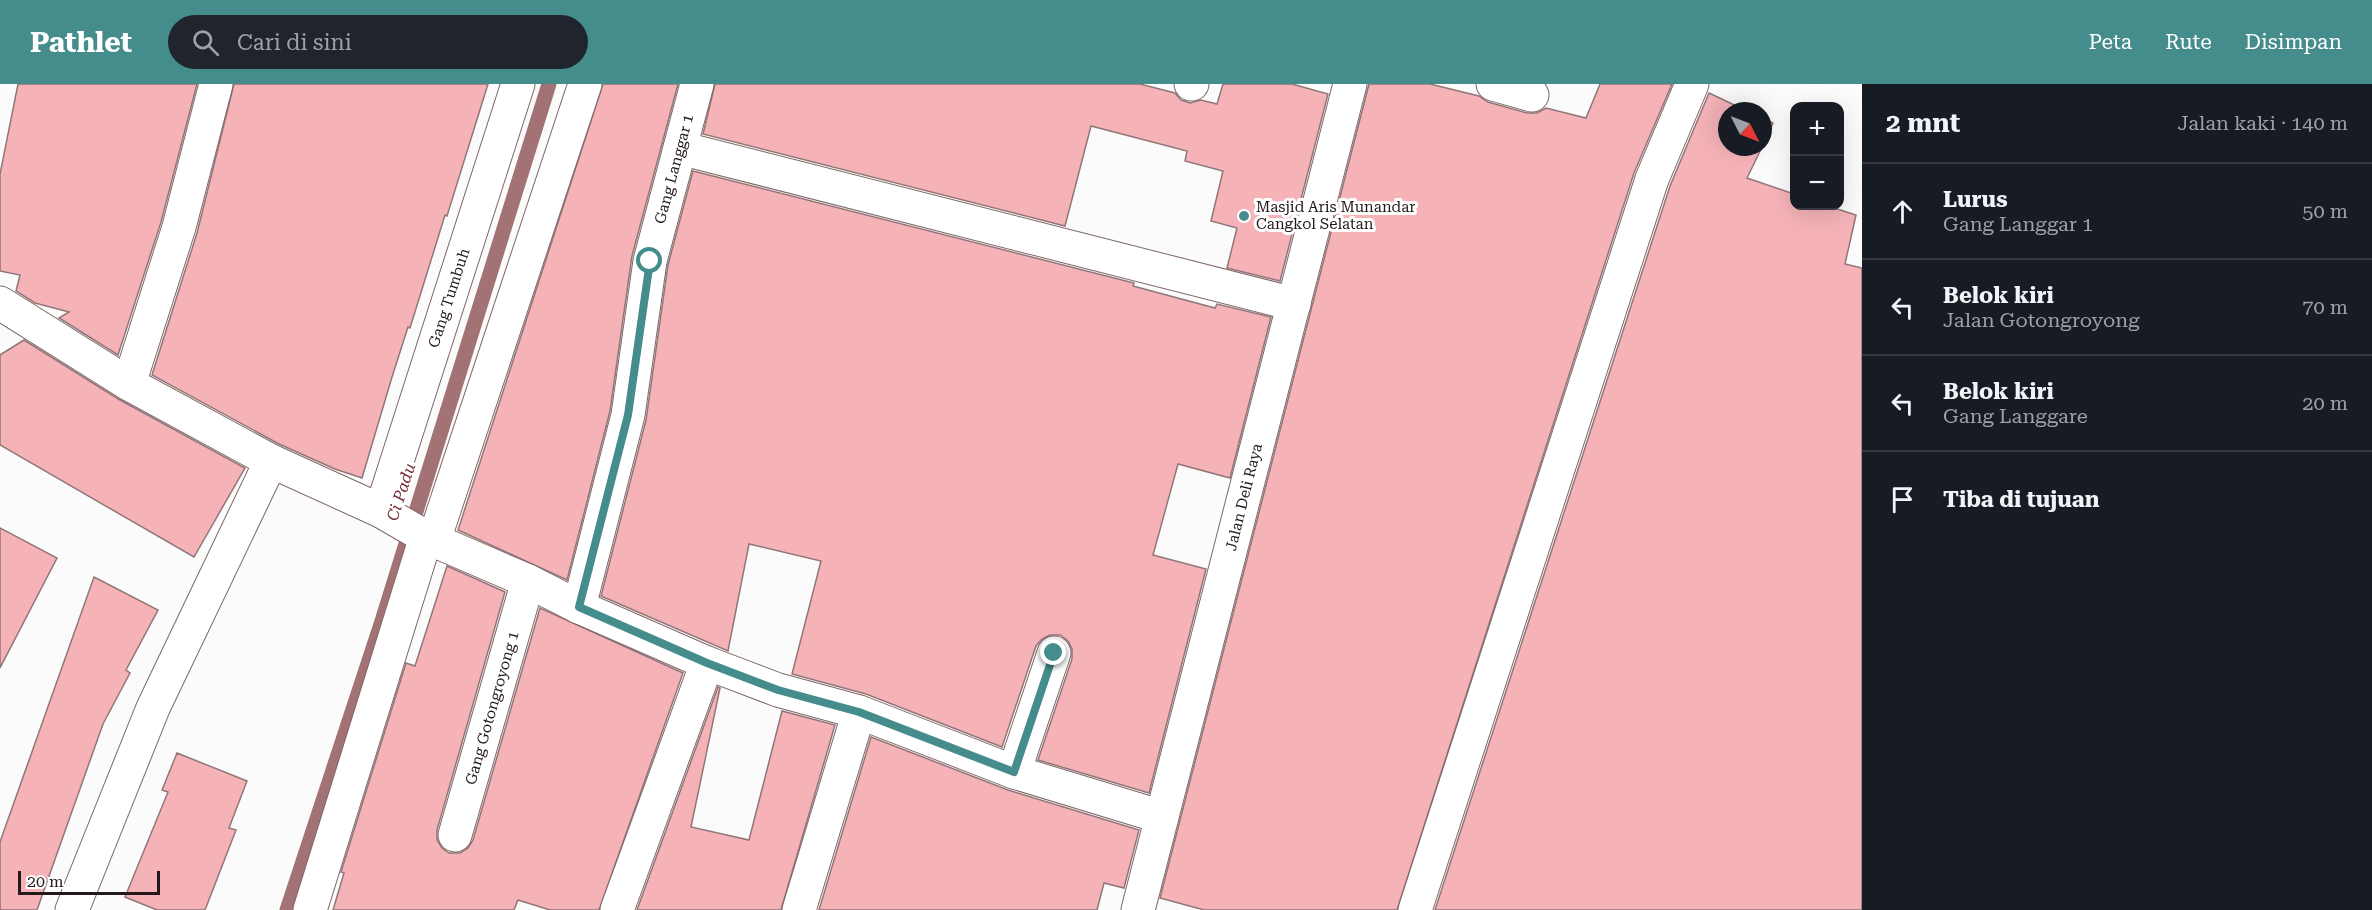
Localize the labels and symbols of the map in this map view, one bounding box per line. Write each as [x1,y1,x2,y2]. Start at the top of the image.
north arrow [1718,102,1772,156]
street label: Gang Langgar 1 [651,112,697,226]
place label: Masjid Aris Munandar Cangkol Selatan [1256,198,1415,233]
marker: Masjid Aris Munandar Cangkol Selatan [1237,209,1251,223]
street label: Gang Tumbuh [424,246,474,350]
route start [636,247,662,273]
street label: Jalan Deli Raya [1222,441,1266,553]
water label: Ci Padu [383,461,419,523]
street label: Gang Gotongroyong 1 [461,629,523,787]
route end [1040,639,1066,665]
scale bar [18,868,160,896]

